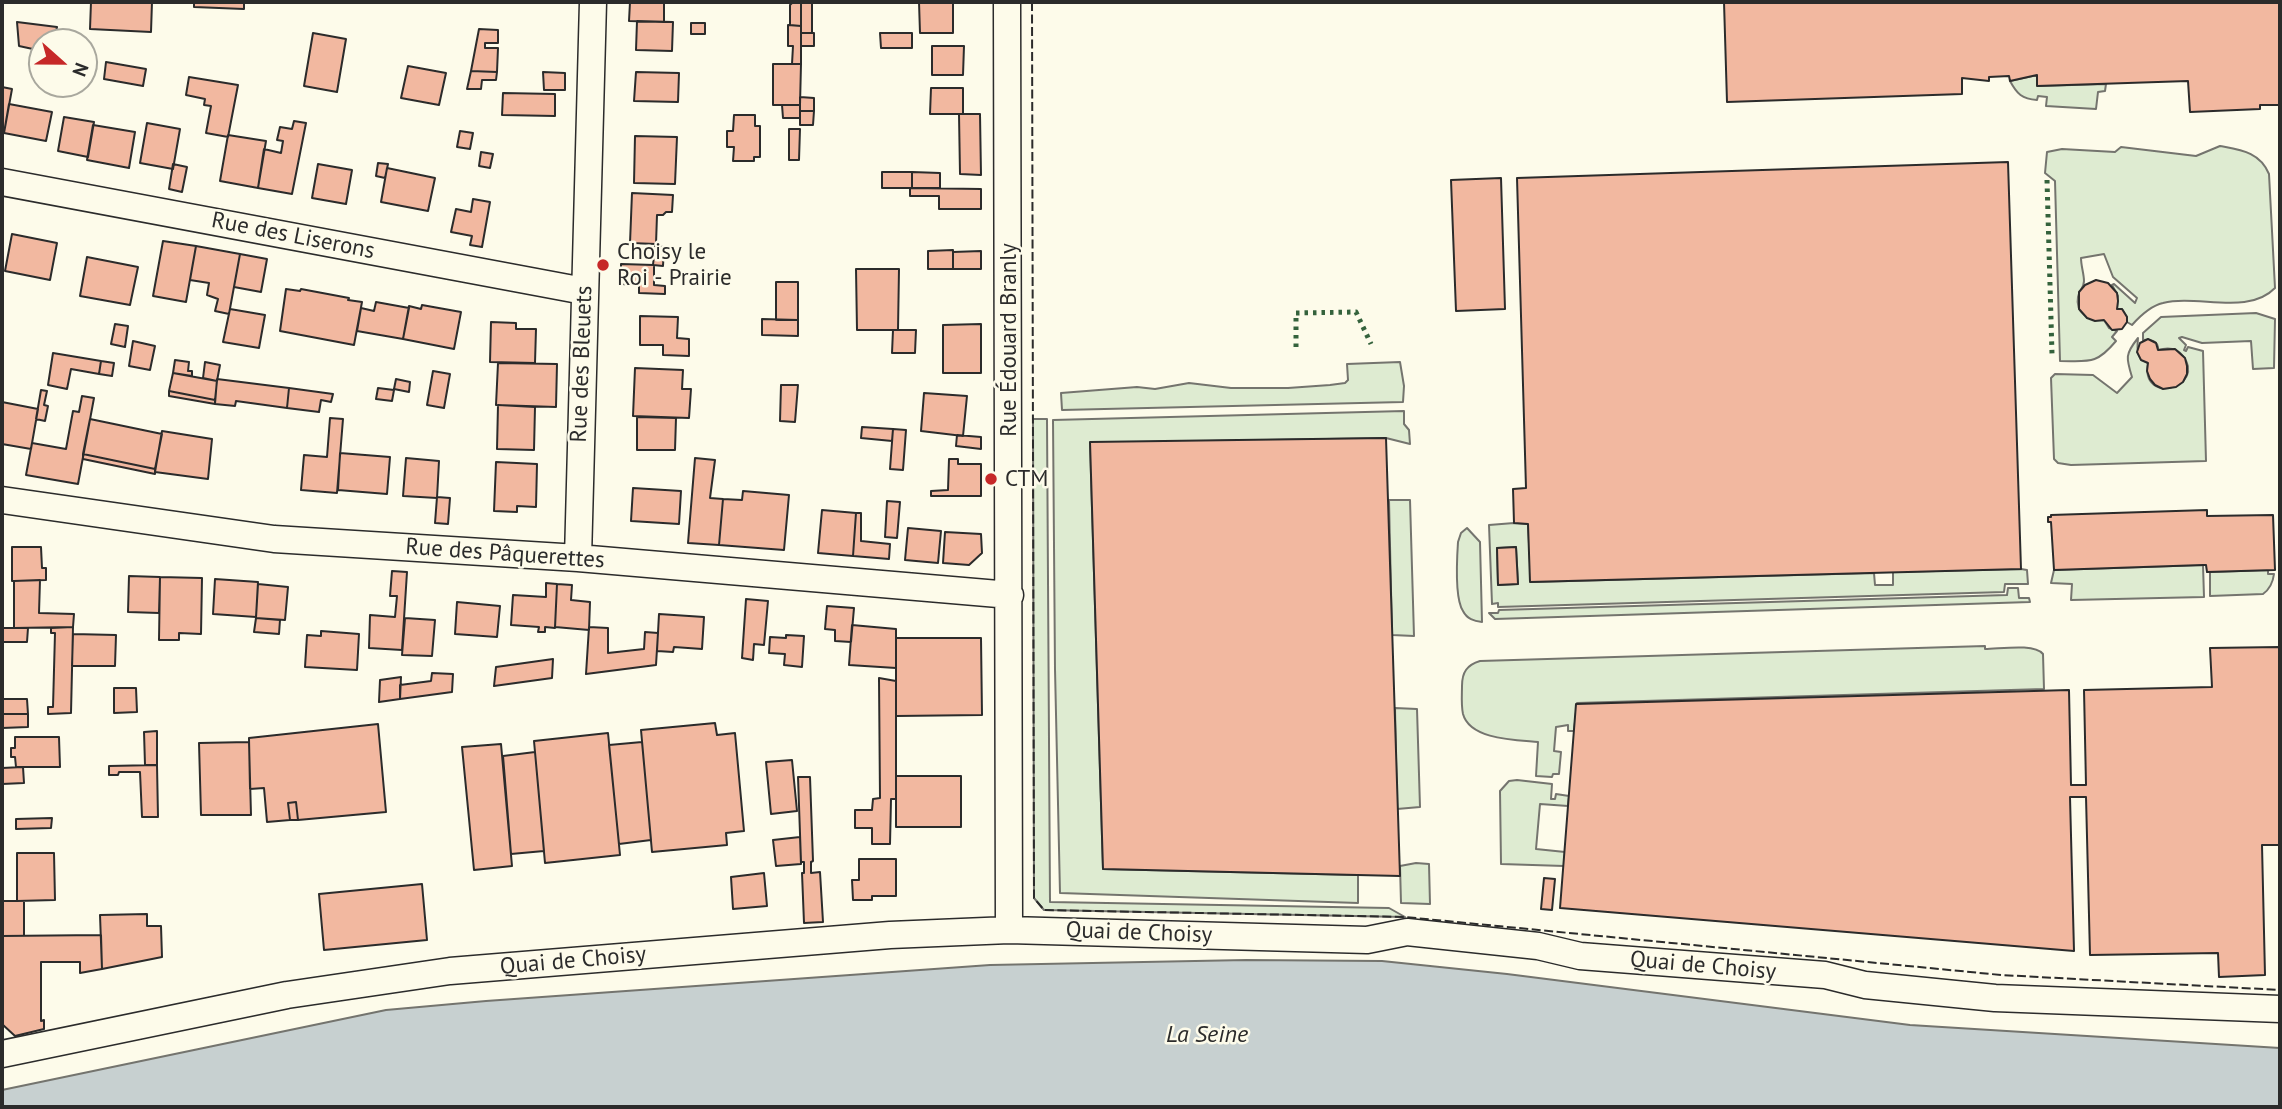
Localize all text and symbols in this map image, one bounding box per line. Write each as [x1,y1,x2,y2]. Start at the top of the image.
north arrow [28,28,98,98]
text: N [67,60,94,80]
street label: Rue des Liserons [209,207,377,265]
place label: Choisy le Roi - Prairie [617,238,732,292]
street label: Rue Édouard Branly [995,243,1023,437]
marker: Choisy le Roi - Prairie [595,257,611,273]
street label: Rue des Bleuets [565,285,599,443]
place label: CTM [1005,465,1048,493]
marker: CTM [983,471,999,487]
street label: Rue des Pâquerettes [404,533,606,575]
street label: Quai de Choisy [1065,917,1213,949]
street label: Quai de Choisy [499,941,647,981]
street label: Quai de Choisy [1629,946,1777,986]
water label: La Seine [1166,1021,1248,1049]

